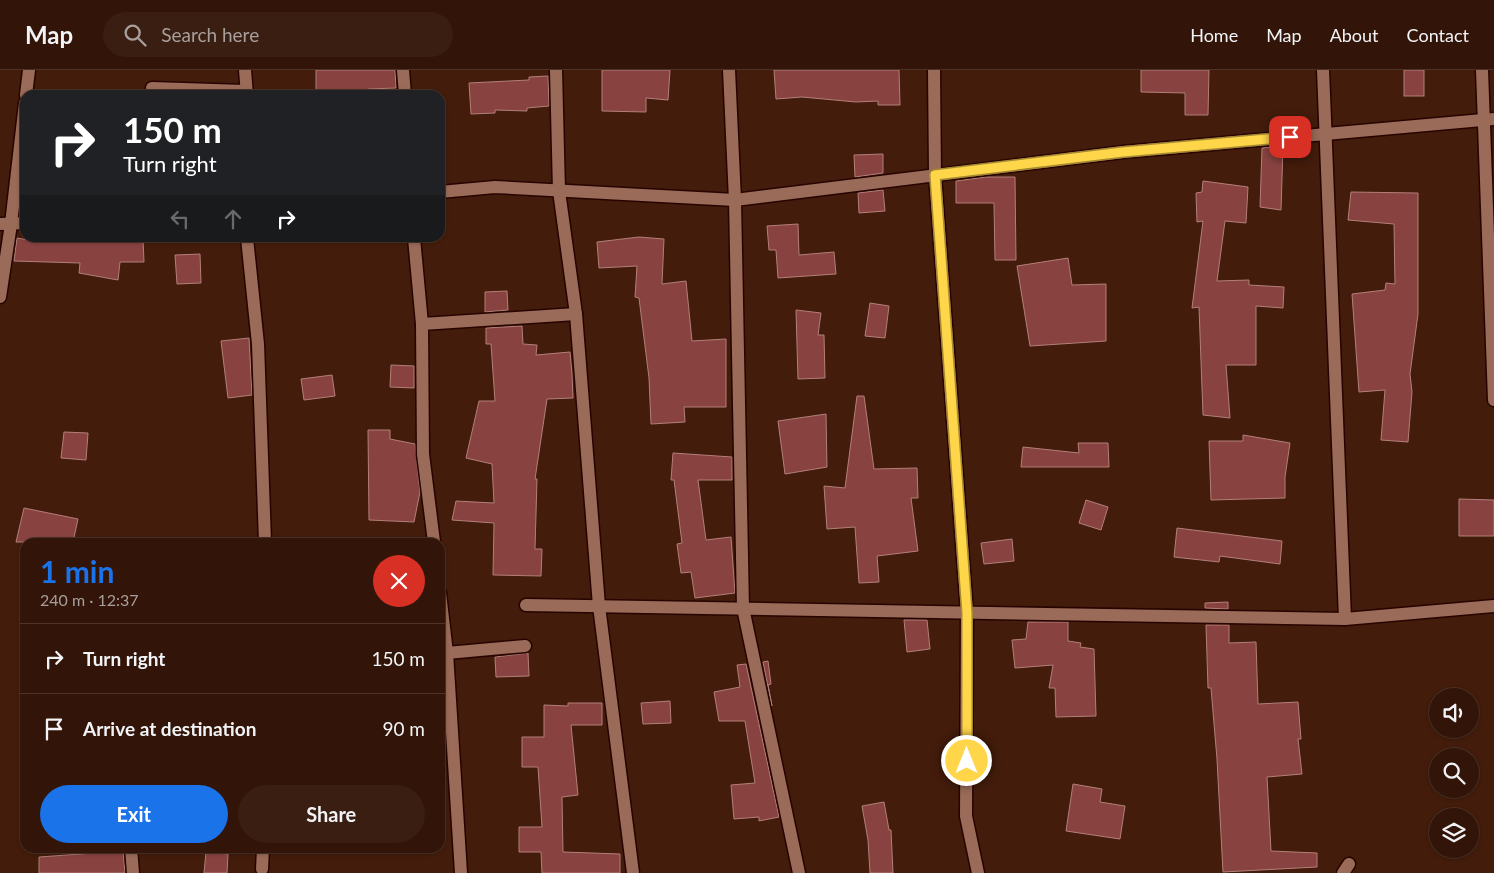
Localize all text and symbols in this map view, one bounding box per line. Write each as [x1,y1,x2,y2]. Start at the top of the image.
search box [103,12,453,57]
text: Map [25,20,73,49]
icon: search [121,21,149,49]
text: Search here [161,23,259,46]
text: Home [1190,24,1238,46]
text: Map [1266,24,1302,46]
text: About [1330,24,1379,46]
text: Contact [1407,24,1469,46]
text: 150 m [123,108,222,150]
icon: right [40,110,105,175]
pin [1269,116,1311,158]
icon: arrive [1276,123,1304,151]
text: Turn right [123,150,217,177]
icon: left [166,205,194,233]
icon: ahead [219,205,247,233]
icon: right [272,205,300,233]
text: 1 min [40,553,114,589]
button: close [373,555,425,607]
text: 240 m · 12:37 [40,590,139,609]
icon: right [40,645,68,673]
text: Turn right [83,647,165,670]
text: 150 m [371,647,425,670]
map controls [1429,688,1479,858]
button: sound [1429,688,1479,738]
icon: arrive [40,715,68,743]
text: Arrive at destination [83,717,256,740]
text: 90 m [382,717,425,740]
position arrow [940,734,992,786]
button: search [1429,748,1479,798]
button: Exit [40,785,228,843]
button: Share [238,785,425,843]
button: layers [1429,808,1479,858]

